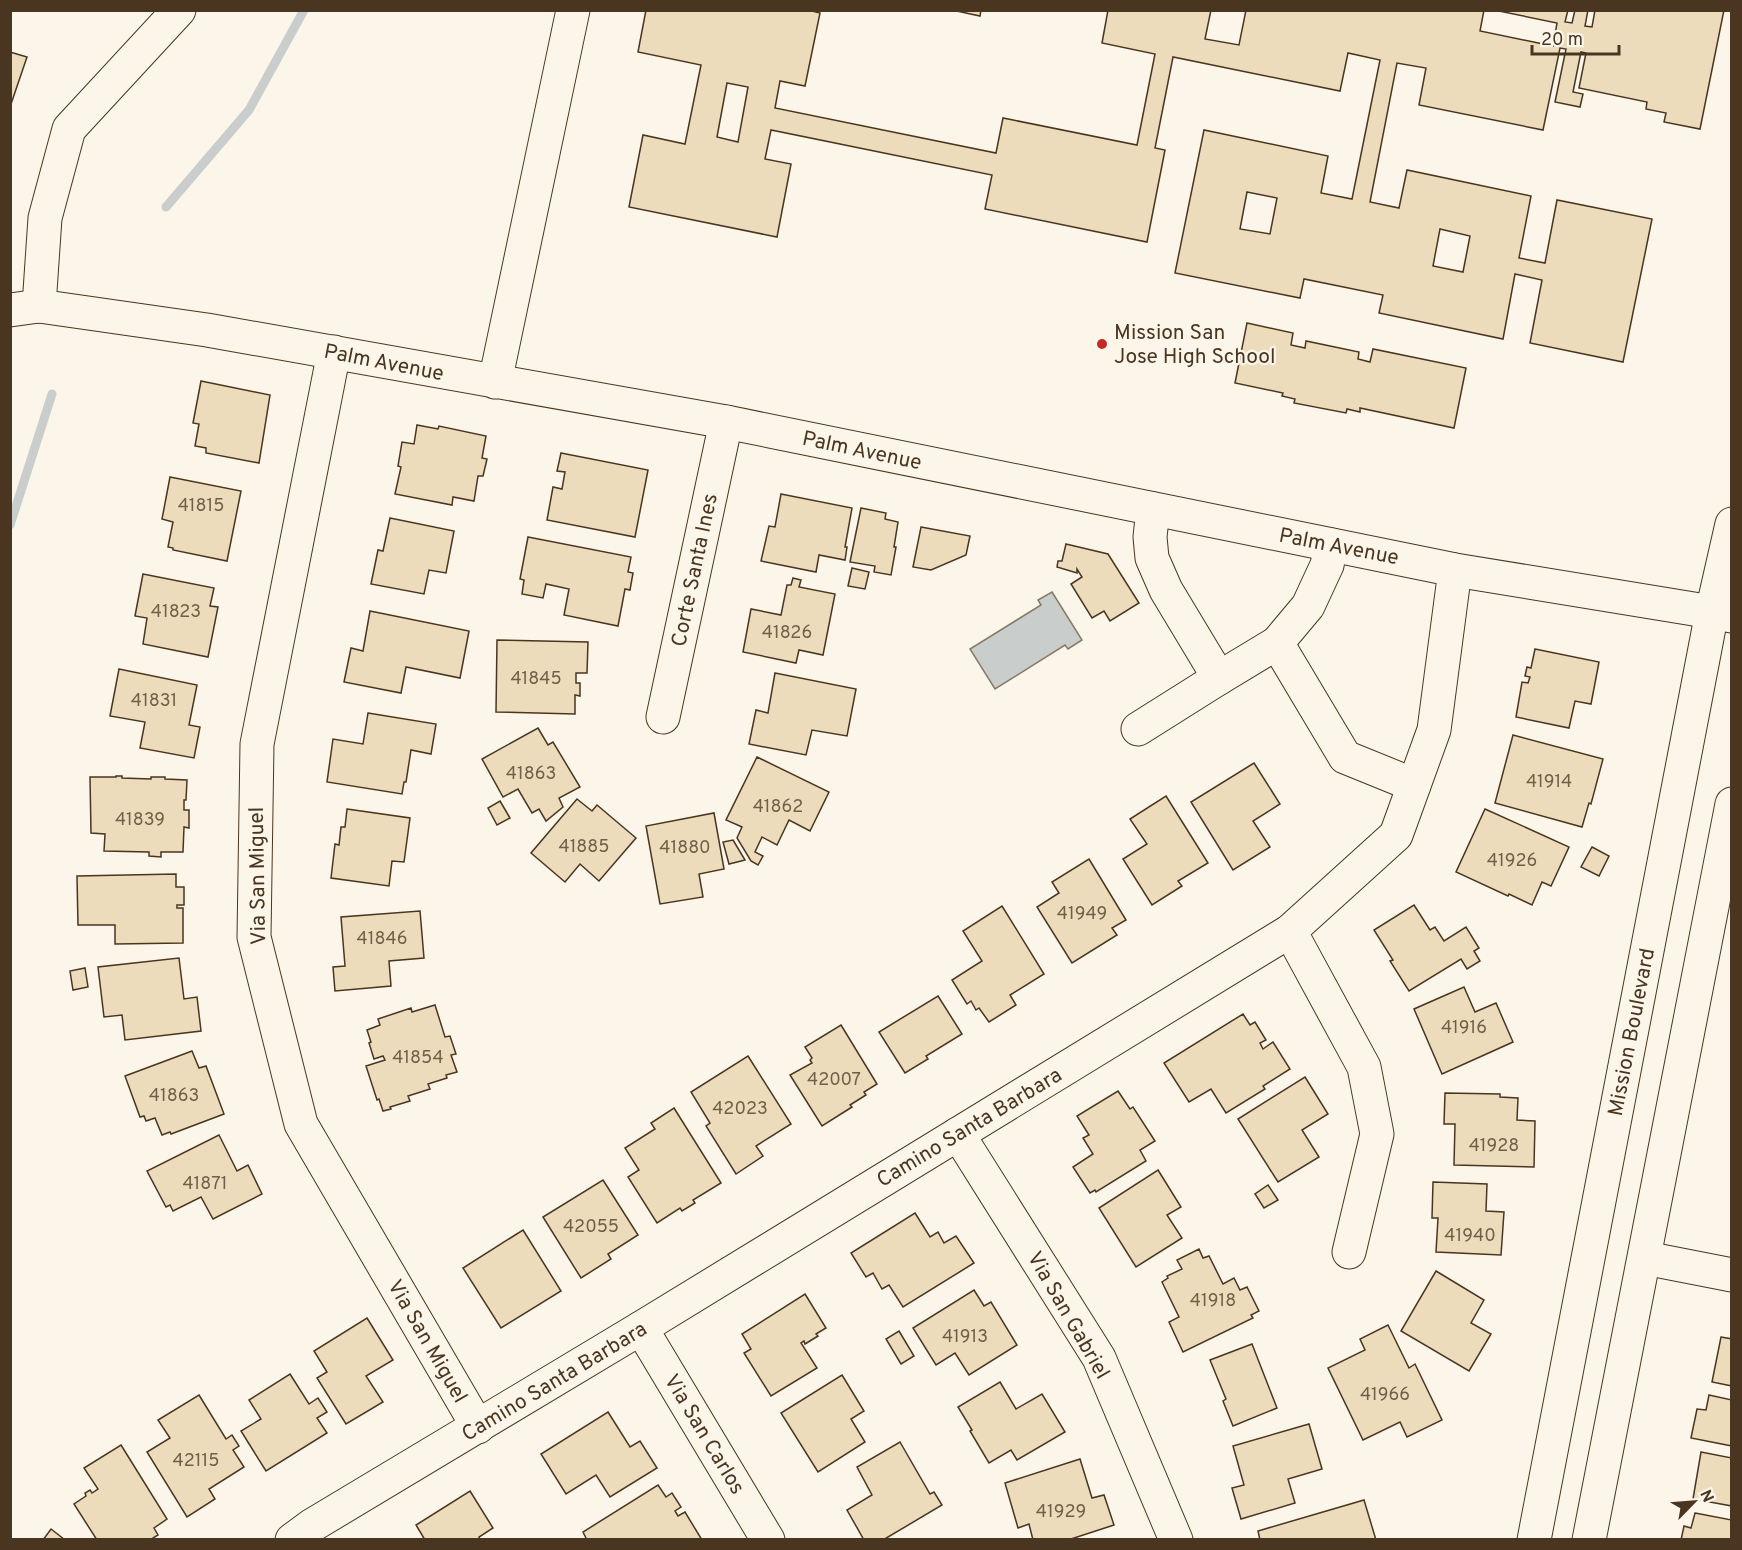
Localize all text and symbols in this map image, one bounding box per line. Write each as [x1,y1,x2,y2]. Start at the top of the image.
scale bar [1532,18,1619,56]
text: 20 m [1541,29,1583,52]
place label: Mission San Jose High School [1114,320,1276,371]
marker: Mission San Jose High School [1095,337,1109,351]
street label: Palm Avenue [322,339,446,388]
street label: Palm Avenue [799,426,924,477]
street label: Corte Santa Ines [666,491,725,649]
house number: 41815 [178,495,224,518]
street label: Palm Avenue [1277,523,1401,572]
house number: 41823 [151,601,201,624]
house number: 41826 [762,622,812,645]
house number: 41845 [510,668,562,691]
house number: 41831 [131,690,177,713]
house number: 41863 [506,763,556,786]
house number: 41914 [1526,771,1572,794]
house number: 41862 [753,796,803,819]
street label: Via San Miguel [244,807,273,945]
house number: 41839 [115,809,165,832]
house number: 41885 [558,836,610,859]
house number: 41880 [659,837,711,860]
house number: 41926 [1487,850,1537,873]
house number: 41949 [1057,903,1107,926]
house number: 41846 [357,928,407,951]
street label: Mission Boulevard [1603,946,1662,1119]
house number: 41916 [1441,1017,1487,1040]
house number: 41854 [392,1047,444,1070]
street label: Camino Santa Barbara [872,1062,1067,1194]
house number: 42007 [807,1069,861,1092]
house number: 41863 [149,1085,199,1108]
house number: 42023 [712,1098,768,1121]
house number: 41928 [1469,1135,1519,1158]
house number: 41871 [182,1173,228,1196]
house number: 42055 [563,1216,619,1239]
house number: 41940 [1444,1225,1496,1248]
street label: Via San Gabriel [1020,1247,1115,1384]
street label: Via San Miguel [380,1275,473,1408]
house number: 41918 [1190,1290,1236,1313]
street label: Camino Santa Barbara [457,1316,652,1448]
house number: 41913 [942,1326,988,1349]
street label: Via San Carlos [657,1370,750,1500]
house number: 41966 [1360,1384,1410,1407]
house number: 42115 [173,1450,219,1473]
north arrow [1664,1472,1724,1532]
text: N [1694,1487,1717,1506]
house number: 41929 [1036,1501,1086,1524]

